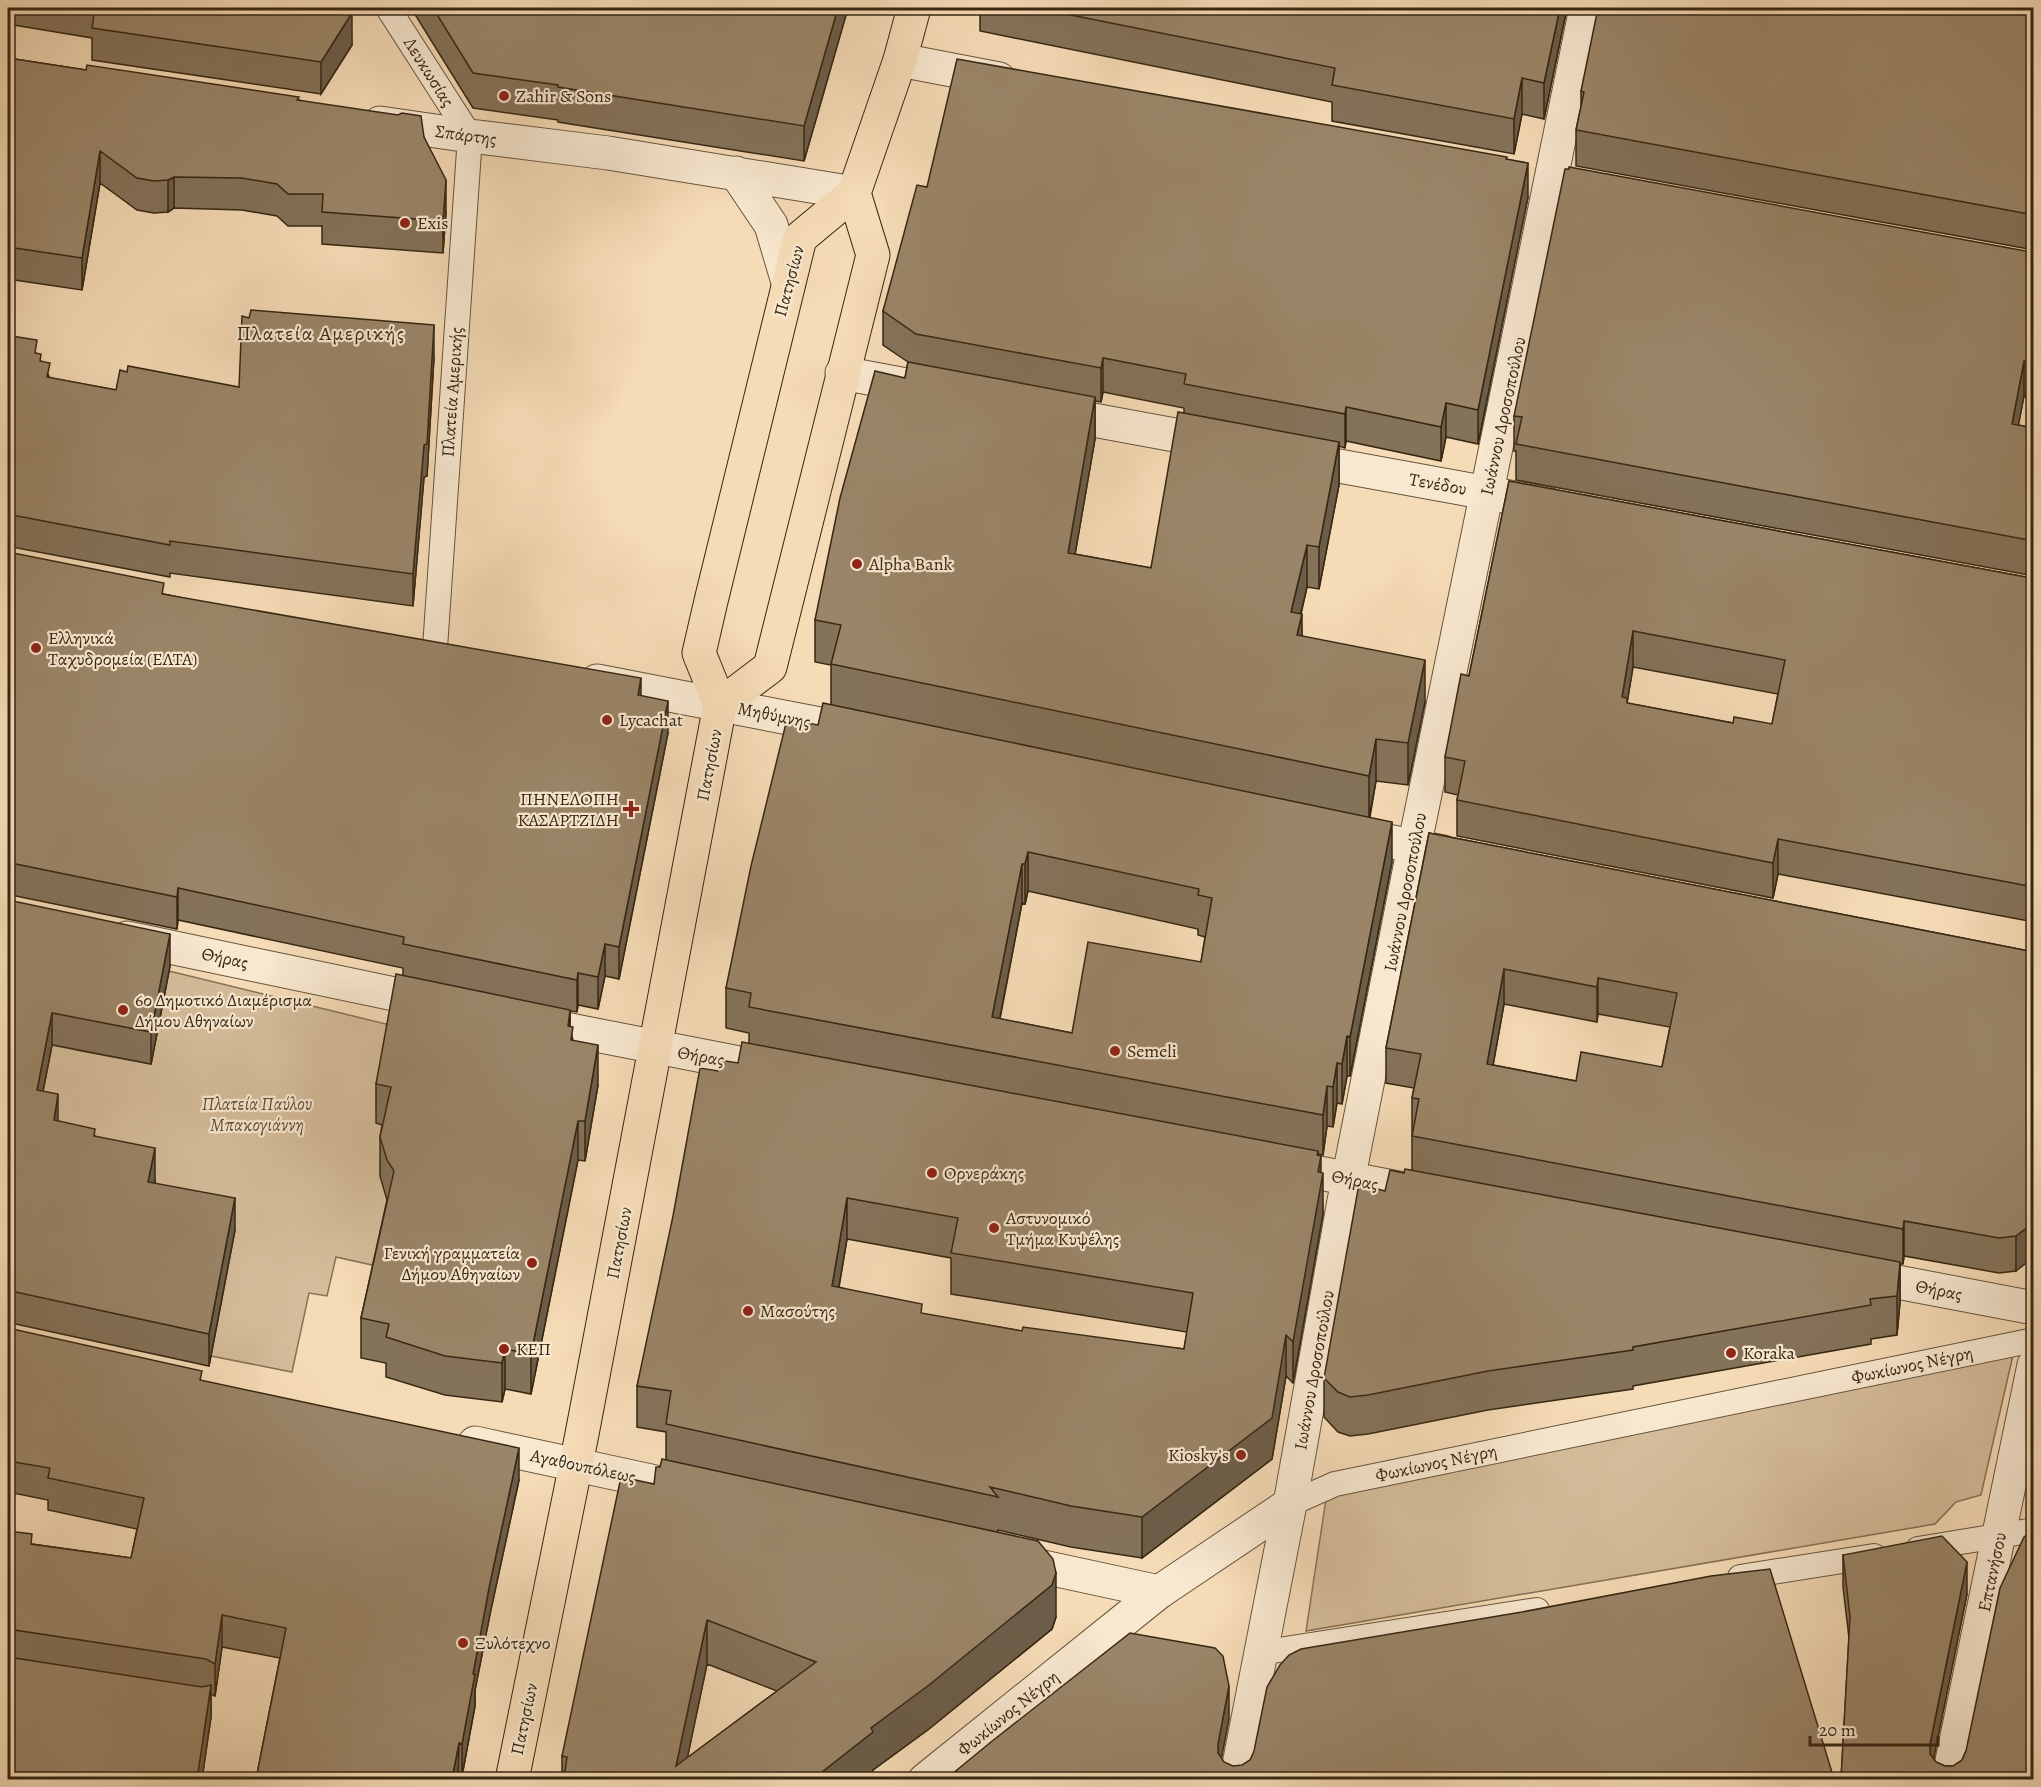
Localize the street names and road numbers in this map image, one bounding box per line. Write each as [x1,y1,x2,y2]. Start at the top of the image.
street label: Λευκωσίας [398,32,460,111]
street label: Σπάρτης [434,119,498,151]
street label: Πατησίων [768,243,810,319]
street label: Πλατεία Αμερικής [435,326,469,458]
street label: Ιωάννου Δροσοπούλου [1474,334,1532,498]
street label: Τενέδου [1407,467,1469,501]
street label: Μηθύμνης [735,696,813,734]
street label: Πατησίων [690,727,728,803]
street label: Ιωάννου Δροσοπούλου [1378,810,1432,974]
street label: Θήρας [200,941,250,975]
street label: Θήρας [676,1040,726,1072]
street label: Θήρας [1330,1164,1380,1196]
street label: Πατησίων [600,1205,638,1281]
street label: Θήρας [1914,1274,1964,1306]
street label: Ιωάννου Δροσοπούλου [1288,1288,1340,1452]
street label: Φωκίωνος Νέγρη [1849,1340,1975,1390]
street label: Φωκίωνος Νέγρη [1373,1438,1499,1488]
street label: Αγαθουπόλεως [527,1443,638,1489]
street label: Επτανήσου [1972,1530,2012,1614]
street label: Φωκίωνος Νέγρη [952,1665,1064,1761]
street label: Πατησίων [505,1681,543,1757]

